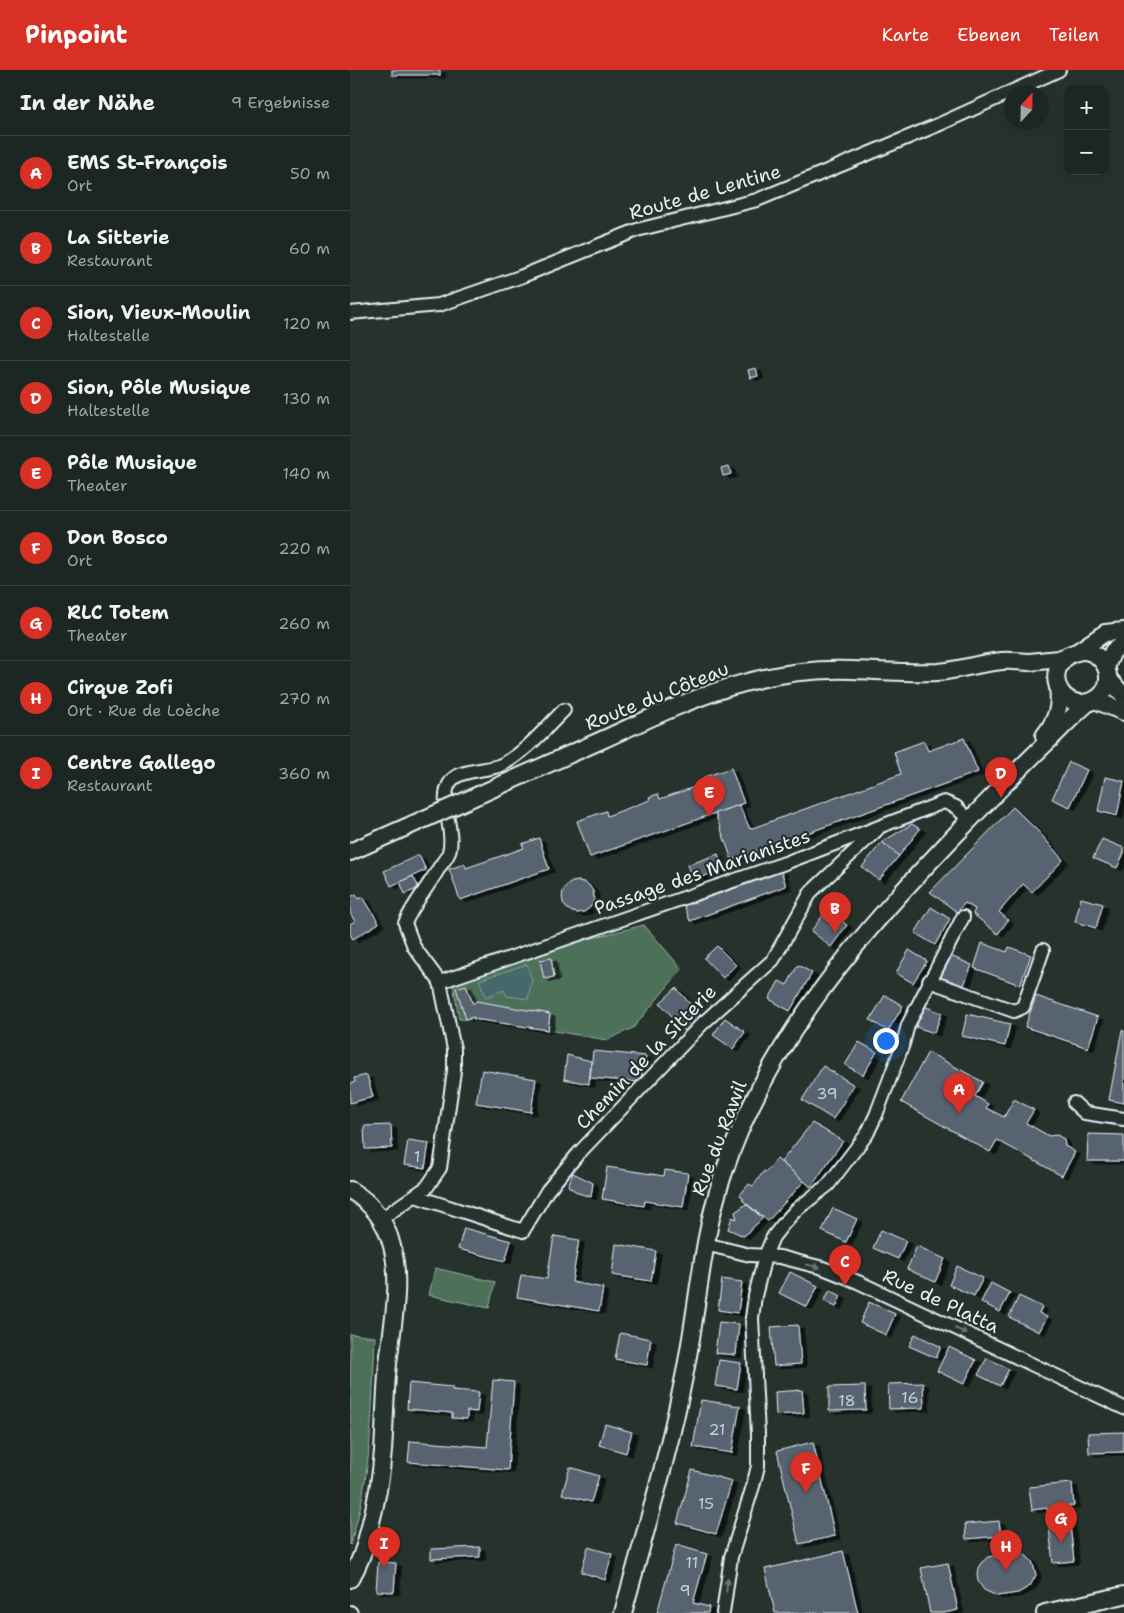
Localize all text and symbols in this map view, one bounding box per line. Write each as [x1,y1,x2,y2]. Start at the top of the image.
text: Pinpoint [25,19,127,51]
text: Karte [882,23,929,47]
text: Ebenen [957,23,1021,47]
text: Teilen [1049,23,1099,47]
north arrow [1004,85,1049,130]
map controls [1064,85,1109,175]
button: + [1064,85,1109,130]
text: In der Nähe [20,89,155,117]
text: 9 Ergebnisse [231,92,330,113]
button: − [1064,130,1109,175]
text: EMS St-François [67,150,227,175]
street label: Route de Lentine [626,158,784,226]
text: A [30,163,42,184]
text: 50 m [290,163,330,184]
text: Ort [67,175,93,196]
text: La Sitterie [67,225,170,250]
text: B [31,238,41,259]
text: 60 m [289,238,330,259]
text: Restaurant [67,250,153,271]
text: Sion, Vieux-Moulin [67,300,250,325]
text: C [31,313,41,334]
text: 120 m [283,313,330,334]
text: Haltestelle [67,325,150,346]
text: Sion, Pôle Musique [67,375,251,400]
text: D [30,388,42,409]
text: 130 m [283,388,330,409]
text: Haltestelle [67,400,150,421]
text: Pôle Musique [67,450,197,475]
text: E [31,463,41,484]
text: 140 m [283,463,330,484]
text: Theater [67,475,128,496]
text: Don Bosco [67,525,168,550]
text: F [31,538,41,559]
text: 220 m [278,538,330,559]
text: Ort [67,550,93,571]
text: RLC Totem [67,600,169,625]
text: G [30,613,42,634]
text: 260 m [278,613,330,634]
text: Theater [67,625,128,646]
street label: Route du Côteau [582,656,732,736]
text: Cirque Zofi [67,675,173,700]
text: H [30,688,42,709]
text: 270 m [279,688,330,709]
text: Ort · Rue de Loèche [67,700,220,721]
text: Centre Gallego [67,750,216,775]
pin: D [985,757,1017,798]
text: I [32,763,40,784]
text: 360 m [278,763,330,784]
text: Restaurant [67,775,153,796]
pin: E [693,776,725,817]
street label: Passage des Marianistes [591,823,813,921]
pin: B [819,892,851,933]
street label: Chemin de la Sitterie [570,979,722,1135]
your location [873,1028,899,1054]
pin: A [943,1073,975,1114]
street label: Rue du Rawil [686,1077,753,1199]
house number: 39 [816,1083,838,1104]
house number: 1 [414,1146,420,1167]
pin: C [829,1245,861,1286]
one-way arrow [805,1262,820,1270]
street label: Rue de Platta [879,1263,1003,1339]
one-way arrow [954,1327,968,1335]
house number: 16 [901,1387,919,1408]
house number: 18 [838,1390,856,1411]
house number: 21 [708,1419,726,1440]
pin: F [790,1452,822,1493]
house number: 15 [698,1493,714,1514]
pin: G [1045,1502,1077,1543]
pin: I [368,1527,400,1568]
pin: H [990,1530,1022,1571]
house number: 11 [686,1552,698,1573]
one-way arrow [723,1577,731,1593]
house number: 9 [679,1580,691,1601]

